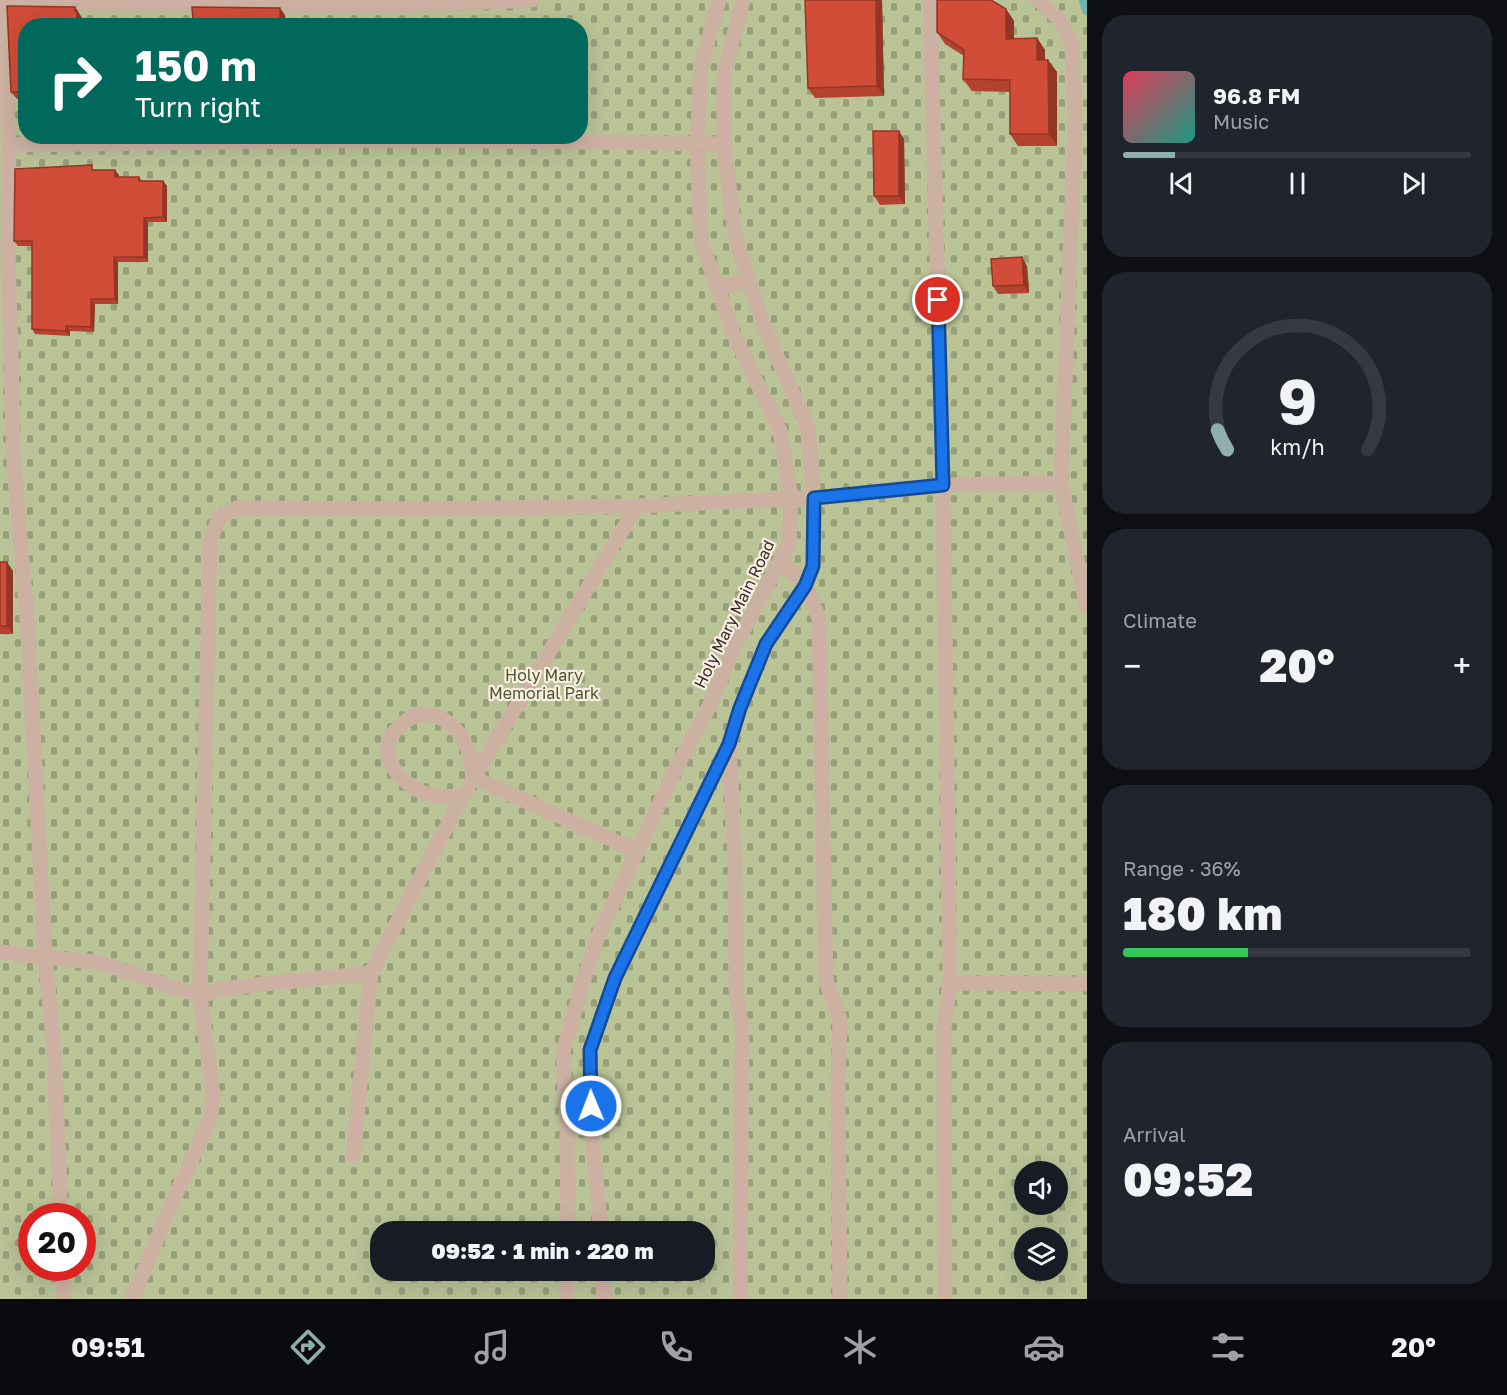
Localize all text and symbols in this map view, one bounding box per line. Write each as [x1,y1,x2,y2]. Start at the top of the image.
text: 150 m [135,40,257,90]
icon: right [36,42,114,120]
text: 96.8 FM [1213,82,1300,109]
text: Turn right [135,91,261,123]
text: Music [1213,109,1269,133]
icon: previous [1165,167,1198,200]
icon: pause [1281,167,1314,200]
icon: next [1397,167,1430,200]
pin [912,274,963,325]
icon: arrive [921,283,954,316]
text: 9 [1277,363,1317,438]
text: km/h [1270,434,1324,460]
street label: Holy Mary Main Road [689,537,779,691]
text: Climate [1123,608,1197,632]
text: 20° [1259,638,1335,692]
text: − [1123,646,1141,685]
text: + [1453,646,1471,685]
park label: Holy Mary Memorial Park [489,665,599,703]
text: Range · 36% [1123,856,1241,880]
text: 180 km [1123,886,1282,940]
position arrow [559,1074,623,1138]
text: Arrival [1123,1122,1186,1146]
text: 09:52 [1123,1152,1253,1206]
map controls [1014,1161,1068,1281]
button: sound [1014,1161,1068,1215]
speed limit sign: 20 [18,1203,96,1281]
button: layers [1014,1227,1068,1281]
text: 09:52 · 1 min · 220 m [431,1237,654,1264]
icon: directions [287,1326,329,1368]
icon: music [471,1326,513,1368]
icon: phone [655,1326,697,1368]
icon: climate [839,1326,881,1368]
icon: car [1023,1326,1065,1368]
icon: filters [1207,1326,1249,1368]
text: 09:51 [71,1331,145,1363]
text: 20° [1391,1331,1436,1363]

